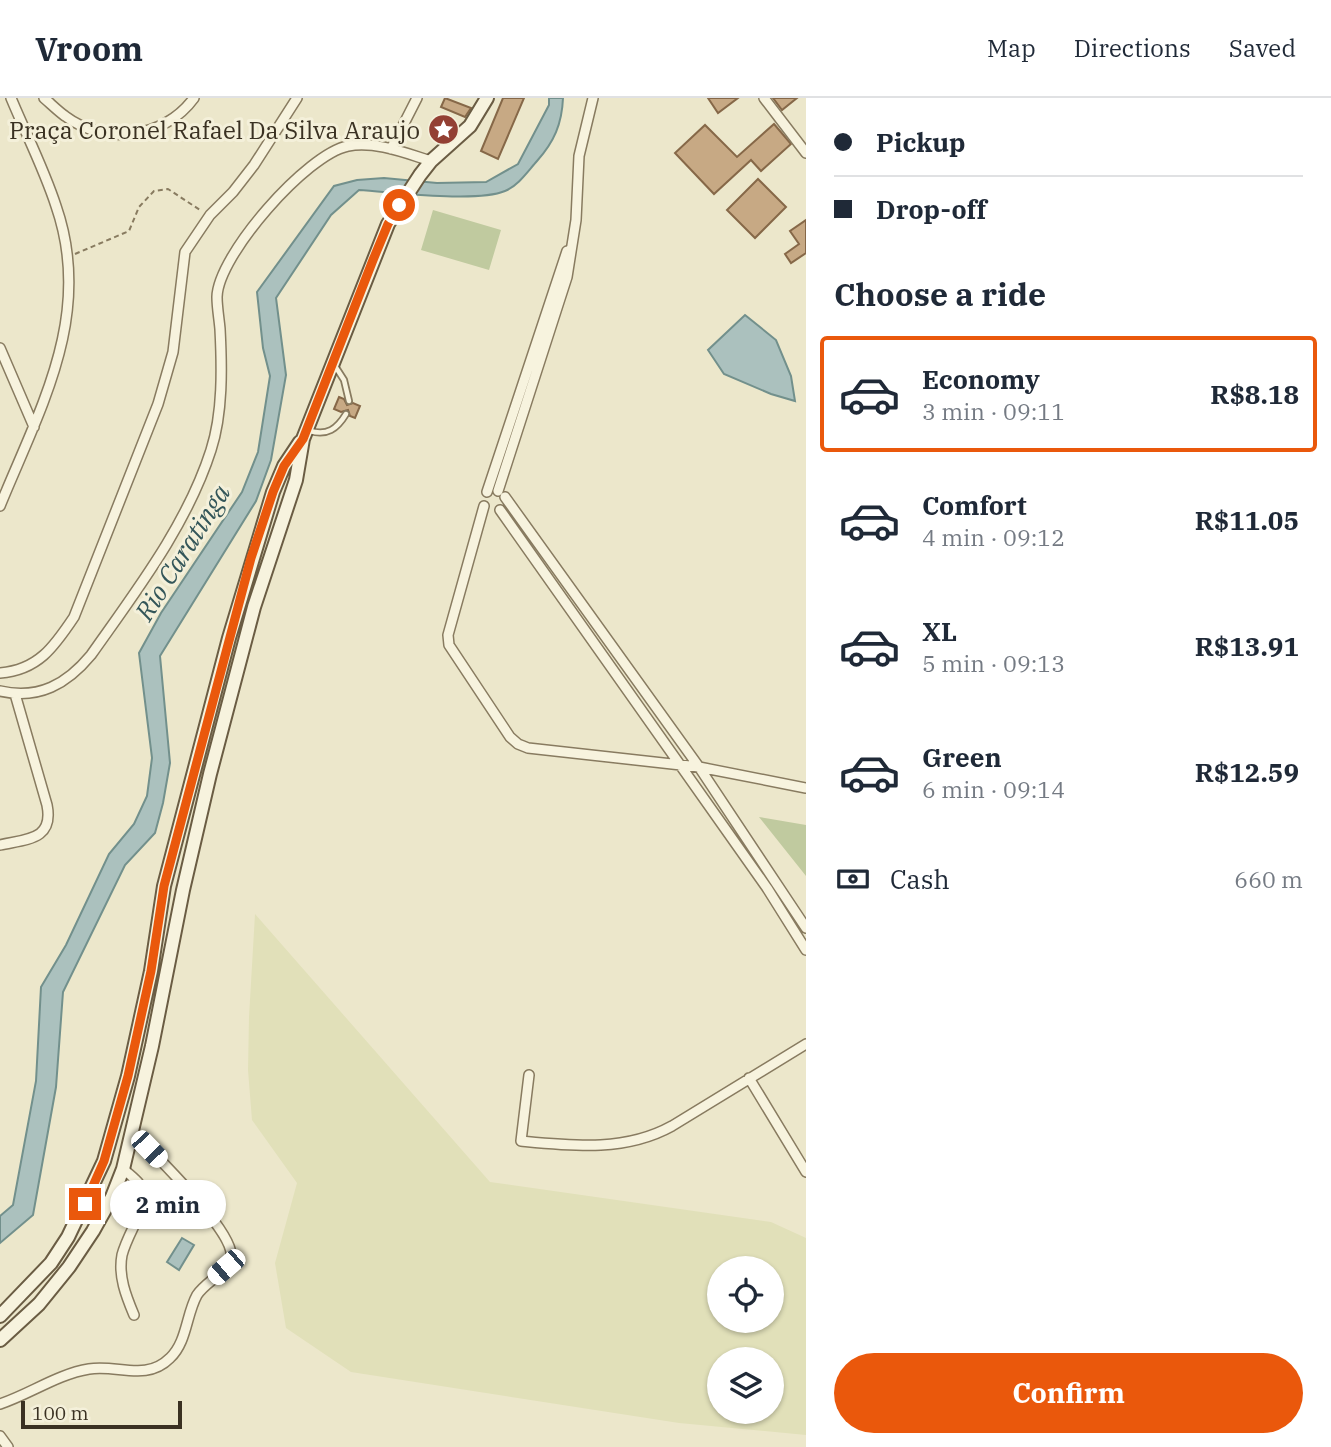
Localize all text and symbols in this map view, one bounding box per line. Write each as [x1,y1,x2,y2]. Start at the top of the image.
text: Vroom [35,27,143,70]
text: Map [987,32,1036,64]
text: Directions [1074,32,1191,64]
text: Saved [1229,32,1296,64]
place icon: Praça Coronel Rafael Da Silva Araujo [426,113,460,147]
place label: Praça Coronel Rafael Da Silva Araujo [9,114,420,146]
text: Pickup [876,125,966,159]
route start [383,189,415,221]
text: Drop-off [876,192,987,226]
text: Choose a ride [834,273,1046,315]
text: Economy [922,362,1040,396]
icon: car [838,363,901,426]
text: R$8.18 [1210,377,1299,411]
text: 3 min · 09:11 [922,396,1065,426]
water label: Rio Caratinga [126,478,237,627]
text: Comfort [922,488,1027,522]
icon: car [838,489,901,552]
text: R$11.05 [1195,503,1299,537]
text: 4 min · 09:12 [922,522,1065,552]
text: XL [922,614,957,648]
icon: car [838,615,901,678]
text: R$13.91 [1195,629,1299,663]
text: 5 min · 09:13 [922,648,1065,678]
text: Green [922,740,1002,774]
icon: car [838,741,901,804]
text: R$12.59 [1195,755,1299,789]
text: 6 min · 09:14 [922,774,1065,804]
icon: cash [834,860,872,898]
text: Cash [890,862,950,896]
text: 660 m [1234,864,1303,894]
car [127,1127,172,1171]
callout: 2 min [110,1180,225,1228]
route end [69,1188,101,1220]
text: 2 min [136,1189,200,1219]
car [204,1245,249,1289]
map controls [707,1256,784,1424]
button: locate [707,1256,784,1333]
button: layers [707,1347,784,1424]
button: Confirm [834,1353,1303,1433]
scale bar [21,1398,182,1430]
text: 100 m [32,1401,89,1425]

